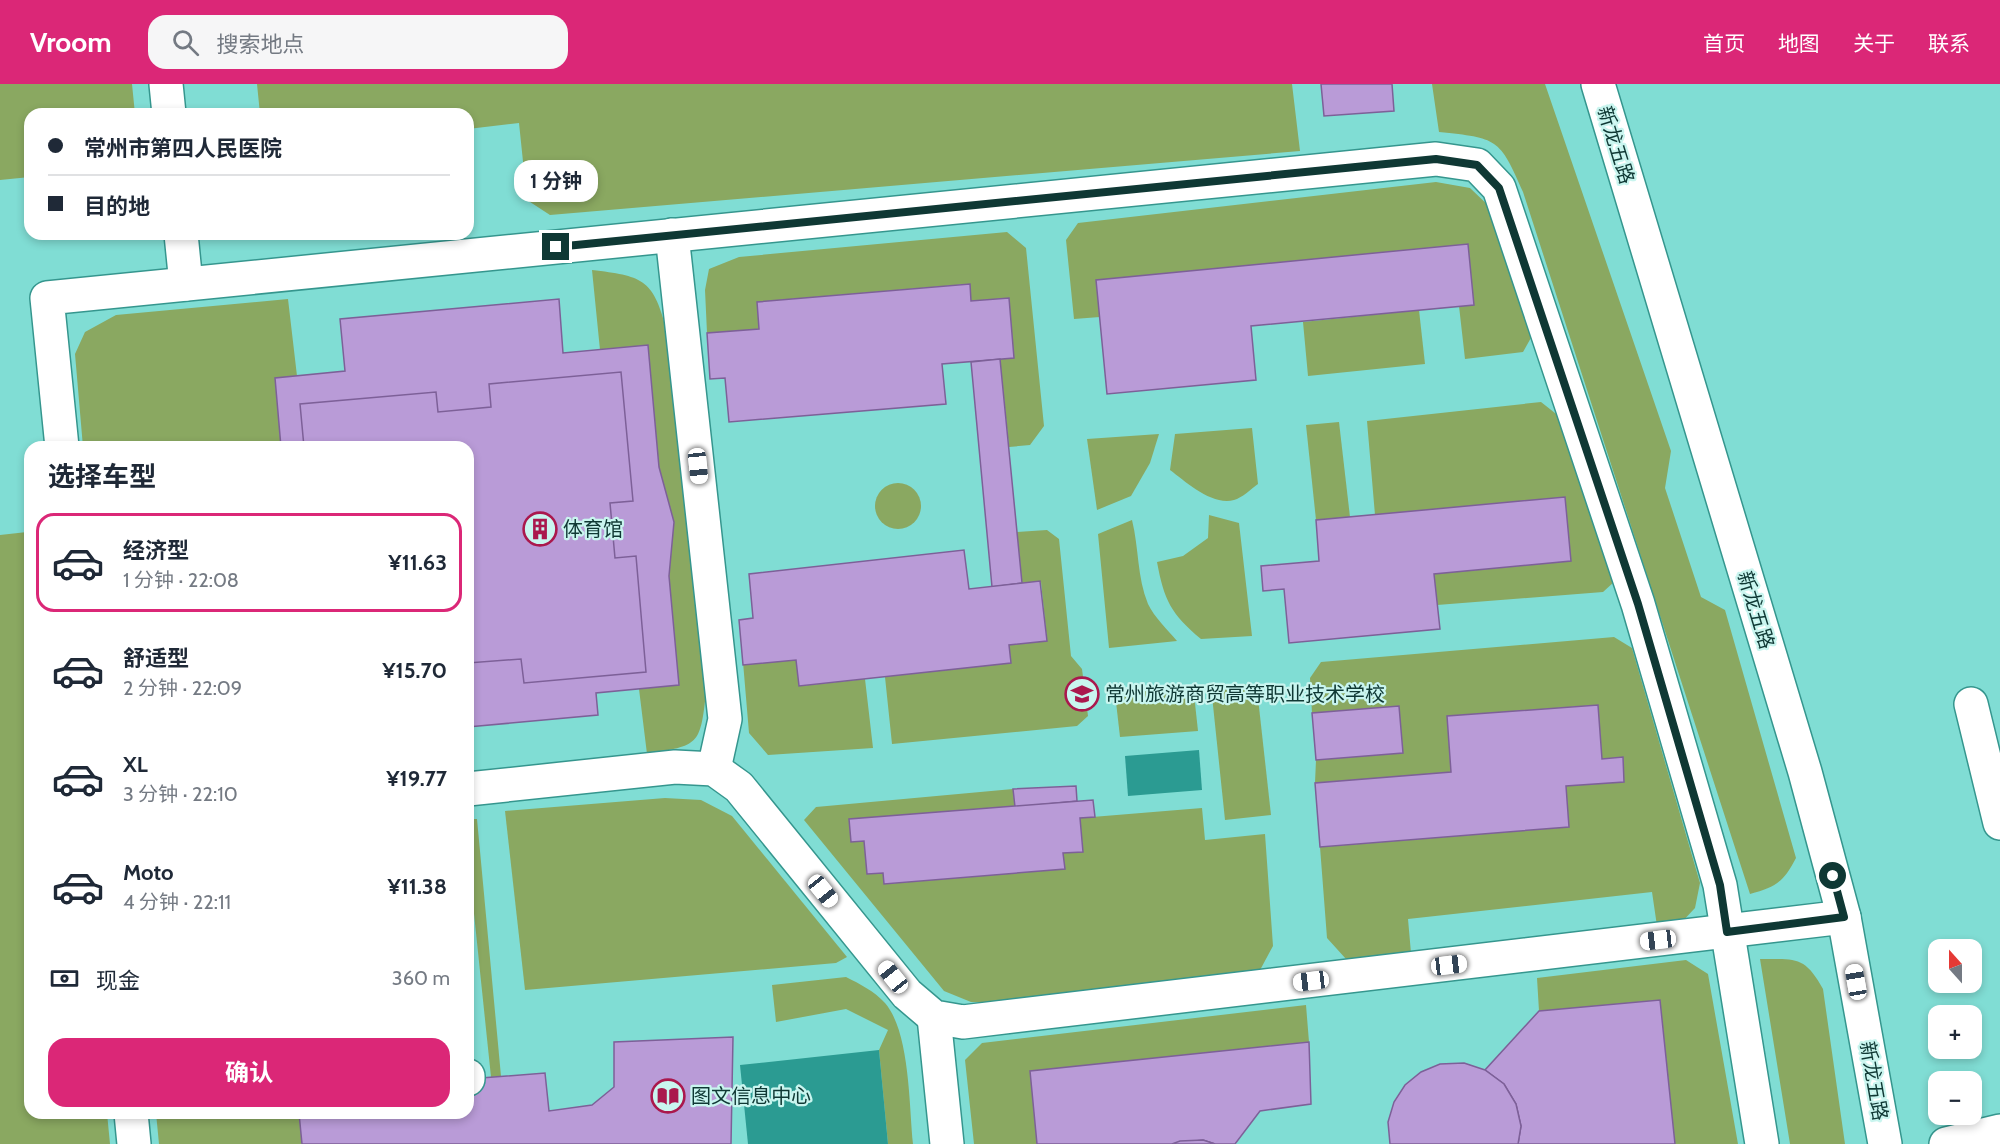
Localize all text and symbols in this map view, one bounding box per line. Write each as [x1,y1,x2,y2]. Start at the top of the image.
search box [148,15,568,69]
text: Vroom [30,25,112,59]
icon: search [169,26,202,59]
text: 搜索地点 [217,31,305,58]
text: 首页 [1703,31,1745,56]
text: 地图 [1778,31,1820,56]
text: 关于 [1853,31,1895,56]
text: 联系 [1928,31,1970,56]
street label: 新龙五路 [1593,103,1639,187]
text: 常州市第四人民医院 [84,135,282,162]
callout: 1 分钟 [514,160,598,202]
text: 1 分钟 [530,169,582,193]
text: 目的地 [84,193,150,220]
route end [542,233,569,260]
car [687,447,709,485]
text: 选择车型 [48,460,156,493]
building icon: 体育馆 [522,511,558,547]
place label: 体育馆 [563,517,623,541]
icon: car [51,536,105,590]
text: 经济型 [123,537,189,564]
text: ¥11.63 [388,549,447,576]
text: 1 分钟 · 22:08 [123,568,239,592]
street label: 新龙五路 [1733,568,1779,652]
icon: car [51,644,105,698]
text: 舒适型 [123,645,189,672]
text: ¥15.70 [382,657,447,684]
text: 2 分钟 · 22:09 [123,676,242,700]
school or university icon: 常州旅游商贸高等职业技术学校 [1064,676,1100,712]
place label: 常州旅游商贸高等职业技术学校 [1105,682,1385,706]
text: XL [123,751,148,778]
icon: car [51,752,105,806]
text: ¥19.77 [386,765,447,792]
text: 3 分钟 · 22:10 [123,782,238,806]
text: Moto [123,859,174,886]
icon: car [51,860,105,914]
route start [1819,862,1846,889]
car [805,871,841,911]
text: ¥11.38 [387,873,447,900]
text: 4 分钟 · 22:11 [123,890,231,914]
car [1639,929,1677,951]
north arrow [1928,939,1982,993]
map controls [1928,939,1982,1125]
car [1430,954,1468,976]
car [875,957,911,997]
icon: cash [48,962,81,995]
car [1844,963,1868,1001]
text: 360 m [392,966,450,990]
text: 现金 [96,967,140,994]
car [1292,970,1330,992]
button: + [1928,1005,1982,1059]
button: 确认 [48,1038,450,1107]
street label: 新龙五路 [1855,1040,1893,1122]
button: − [1928,1071,1982,1125]
library icon: 图文信息中心 [650,1078,686,1114]
place label: 图文信息中心 [691,1084,811,1108]

